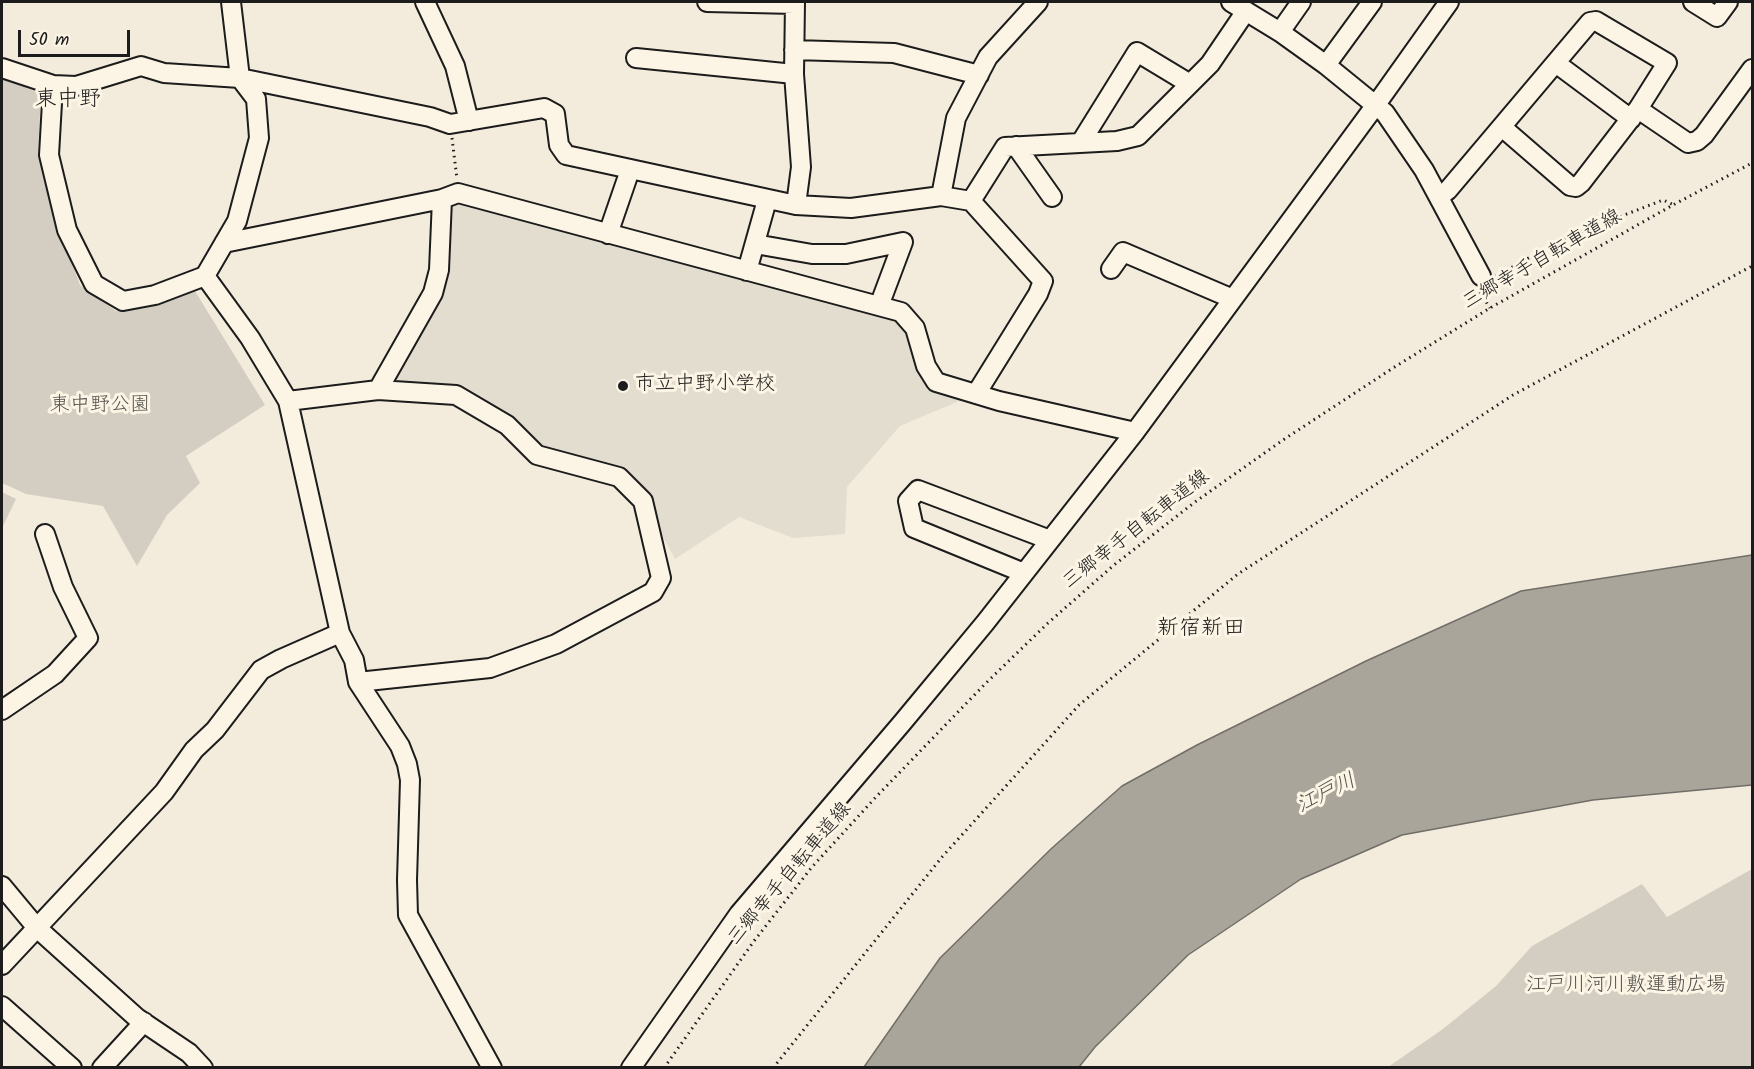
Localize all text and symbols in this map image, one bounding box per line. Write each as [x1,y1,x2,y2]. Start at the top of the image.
scale bar [21,18,134,56]
text: 50 m [29,26,69,55]
district label: 東中野 [35,88,101,114]
street label: 三郷幸手自転車道線 [1459,206,1627,316]
place label: 市立中野小学校 [635,374,775,398]
marker: 市立中野小学校 [616,379,630,393]
park label: 東中野公園 [50,395,150,419]
street label: 三郷幸手自転車道線 [1059,466,1215,596]
district label: 新宿新田 [1157,617,1245,643]
water label: 江戸川 [1293,770,1361,820]
street label: 三郷幸手自転車道線 [724,798,858,952]
park label: 江戸川河川敷運動広場 [1526,975,1726,999]

